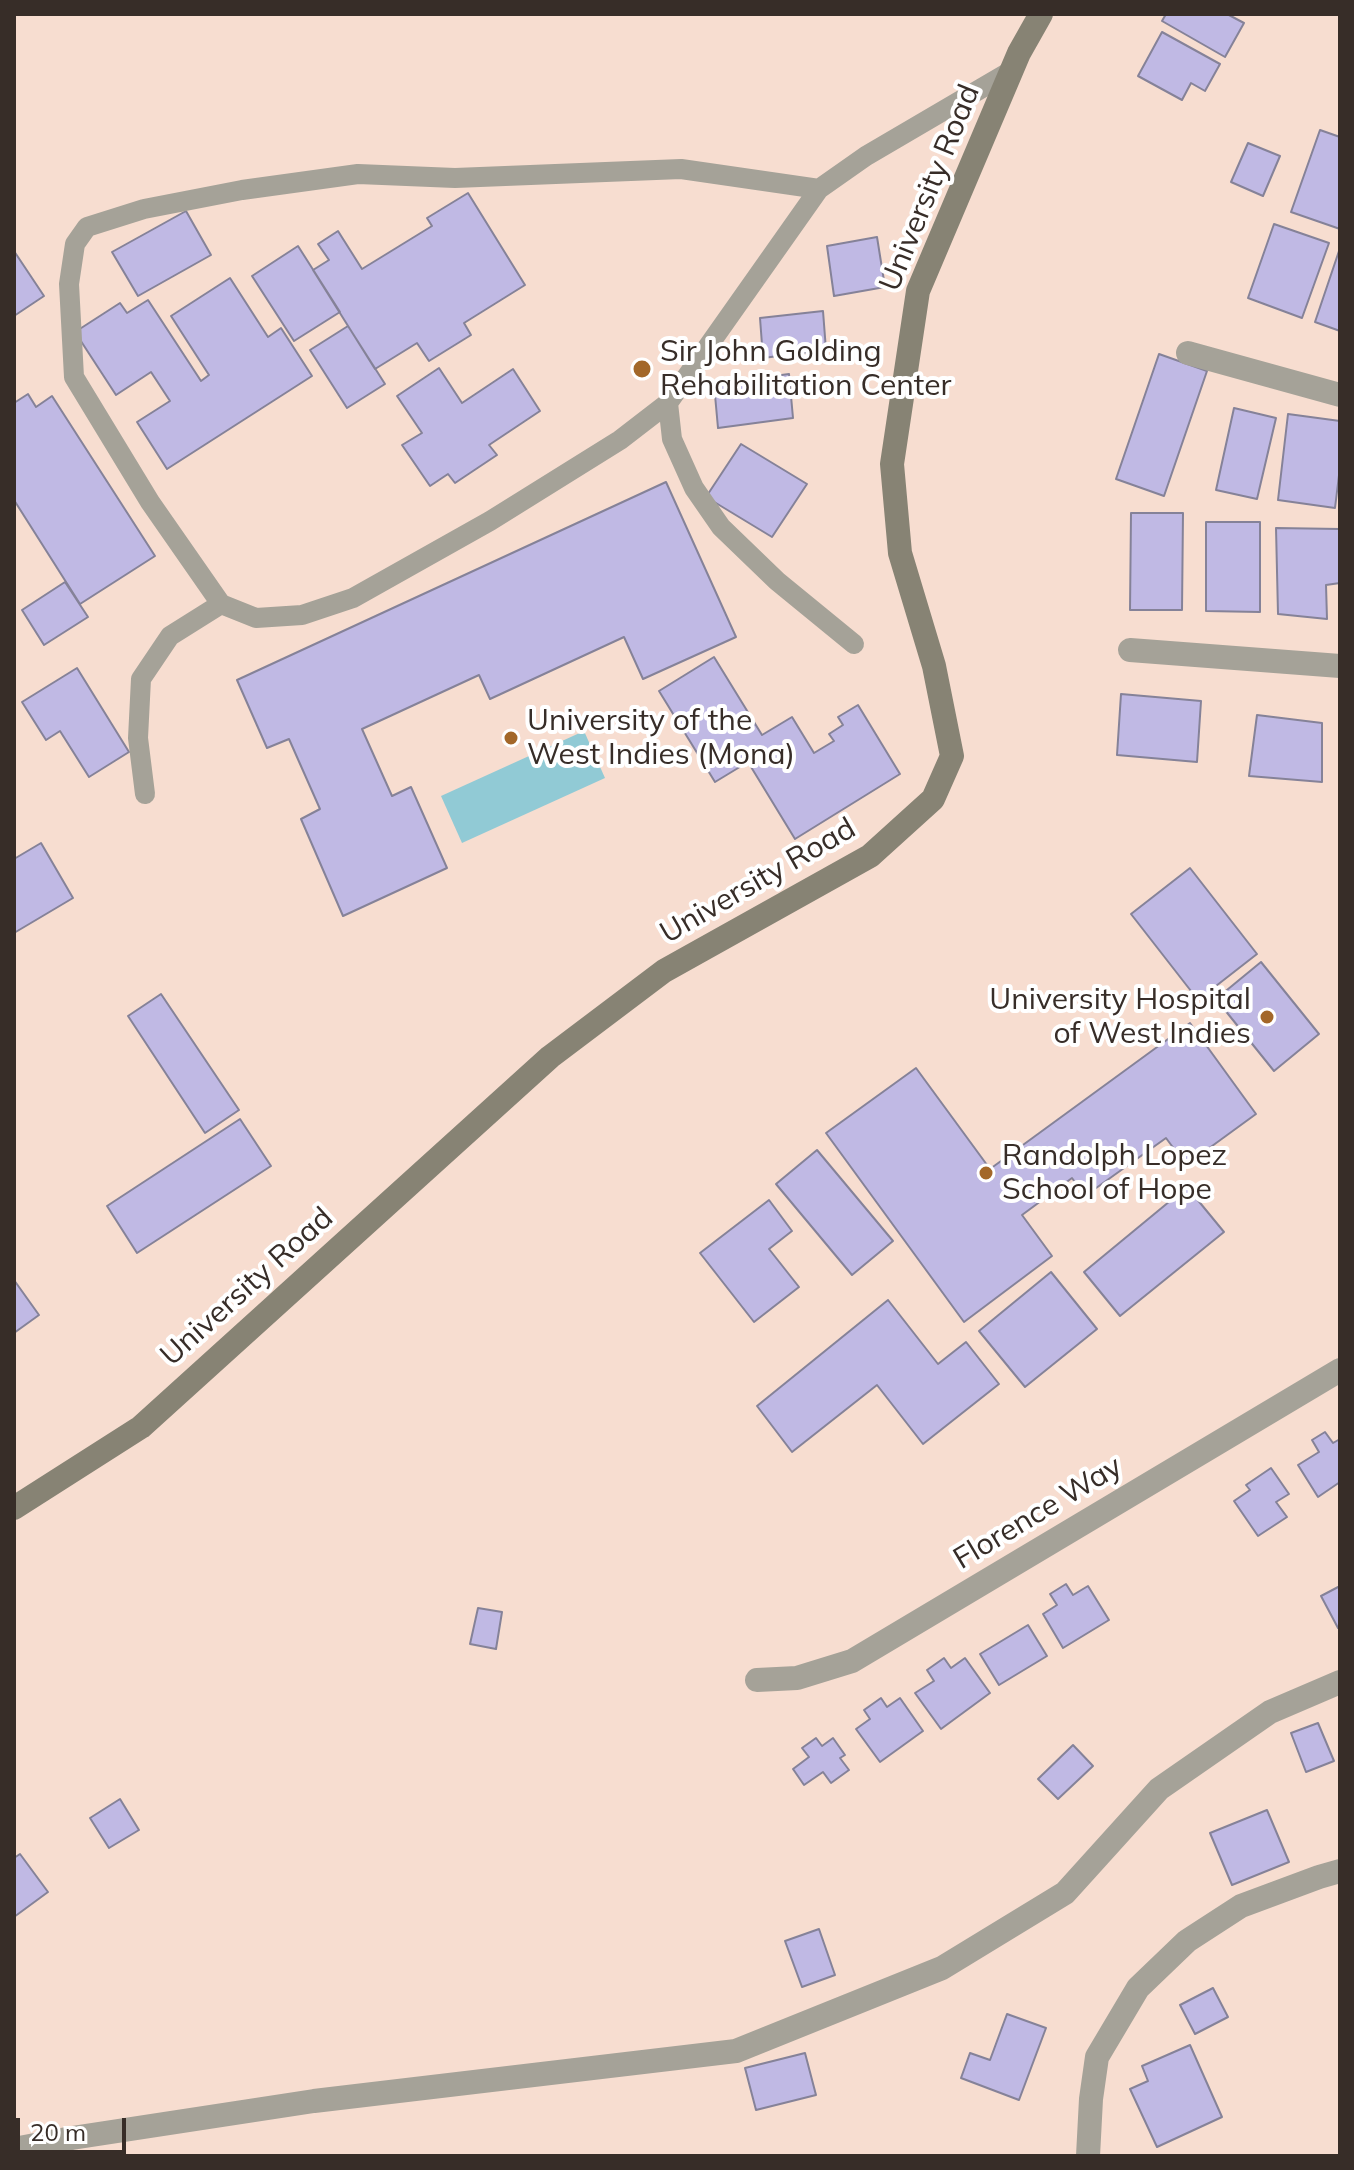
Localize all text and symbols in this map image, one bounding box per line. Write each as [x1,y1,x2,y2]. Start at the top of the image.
street label: University Road [872,80,988,296]
place label: Sir John Golding Rehabilitation Center [660,334,951,404]
marker: Sir John Golding Rehabilitation Center [631,358,653,380]
place label: University of the West Indies (Mona) [527,703,795,774]
marker: University of the West Indies (Mona) [502,729,520,747]
street label: University Road [654,811,862,951]
place label: University Hospital of West Indies [989,982,1251,1052]
marker: University Hospital of West Indies [1258,1008,1276,1026]
place label: Randolph Lopez School of Hope [1002,1138,1227,1208]
marker: Randolph Lopez School of Hope [977,1164,995,1182]
street label: University Road [153,1200,341,1374]
street label: Florence Way [947,1449,1129,1577]
scale bar [20,2102,130,2152]
text: 20 m [30,2117,86,2147]

